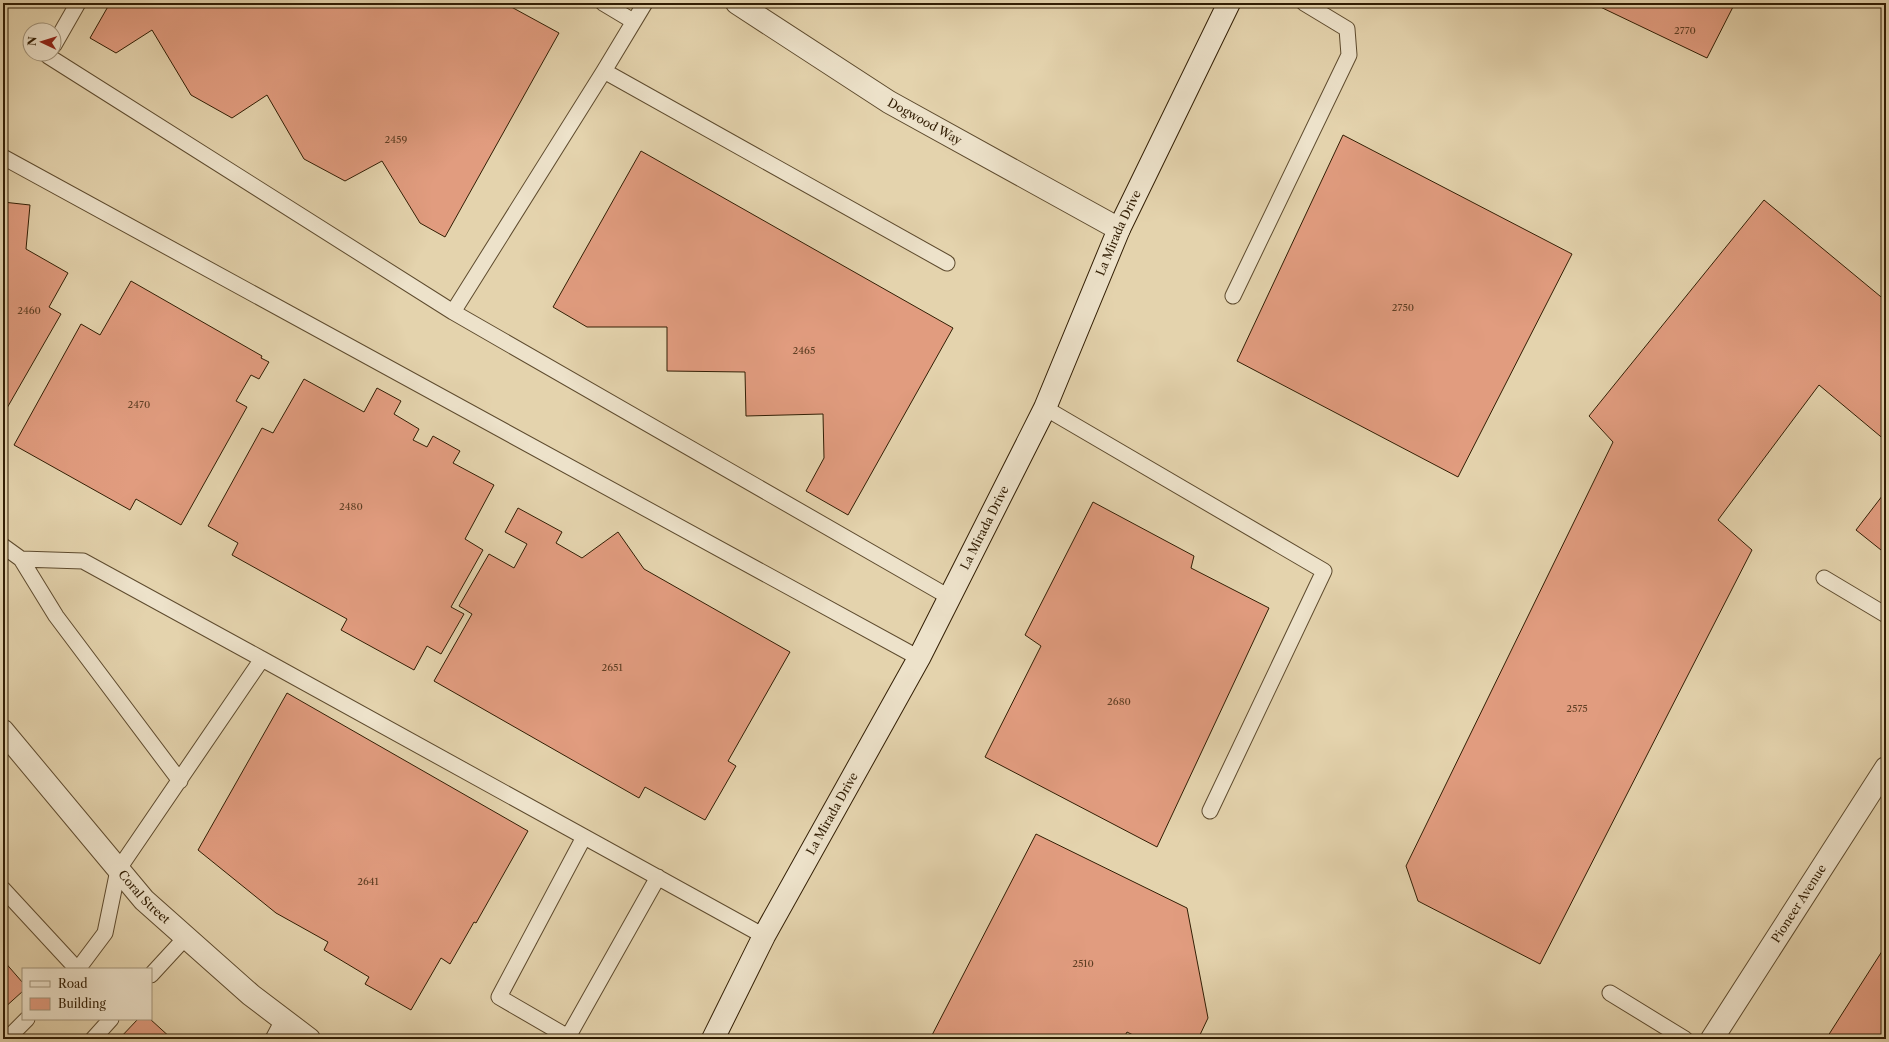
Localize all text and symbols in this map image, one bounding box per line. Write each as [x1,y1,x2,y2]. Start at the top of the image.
north arrow [22,22,62,62]
house number: 2770 [1674,24,1696,37]
text: N [25,36,39,47]
street label: Dogwood Way [885,95,965,148]
house number: 2459 [385,133,408,146]
street label: La Mirada Drive [1092,187,1144,278]
house number: 2750 [1392,301,1414,314]
house number: 2460 [17,304,41,317]
house number: 2465 [793,344,815,357]
house number: 2470 [128,398,150,411]
street label: La Mirada Drive [957,483,1012,572]
house number: 2480 [339,500,363,513]
house number: 2651 [601,661,623,674]
house number: 2680 [1107,695,1131,708]
house number: 2575 [1566,702,1588,715]
street label: La Mirada Drive [803,769,861,857]
street label: Pioneer Avenue [1768,861,1829,945]
street label: Coral Street [115,867,174,927]
house number: 2641 [357,875,380,888]
house number: 2510 [1072,957,1094,970]
legend [22,968,152,1020]
text: Road [58,976,88,991]
text: Building [58,996,106,1011]

